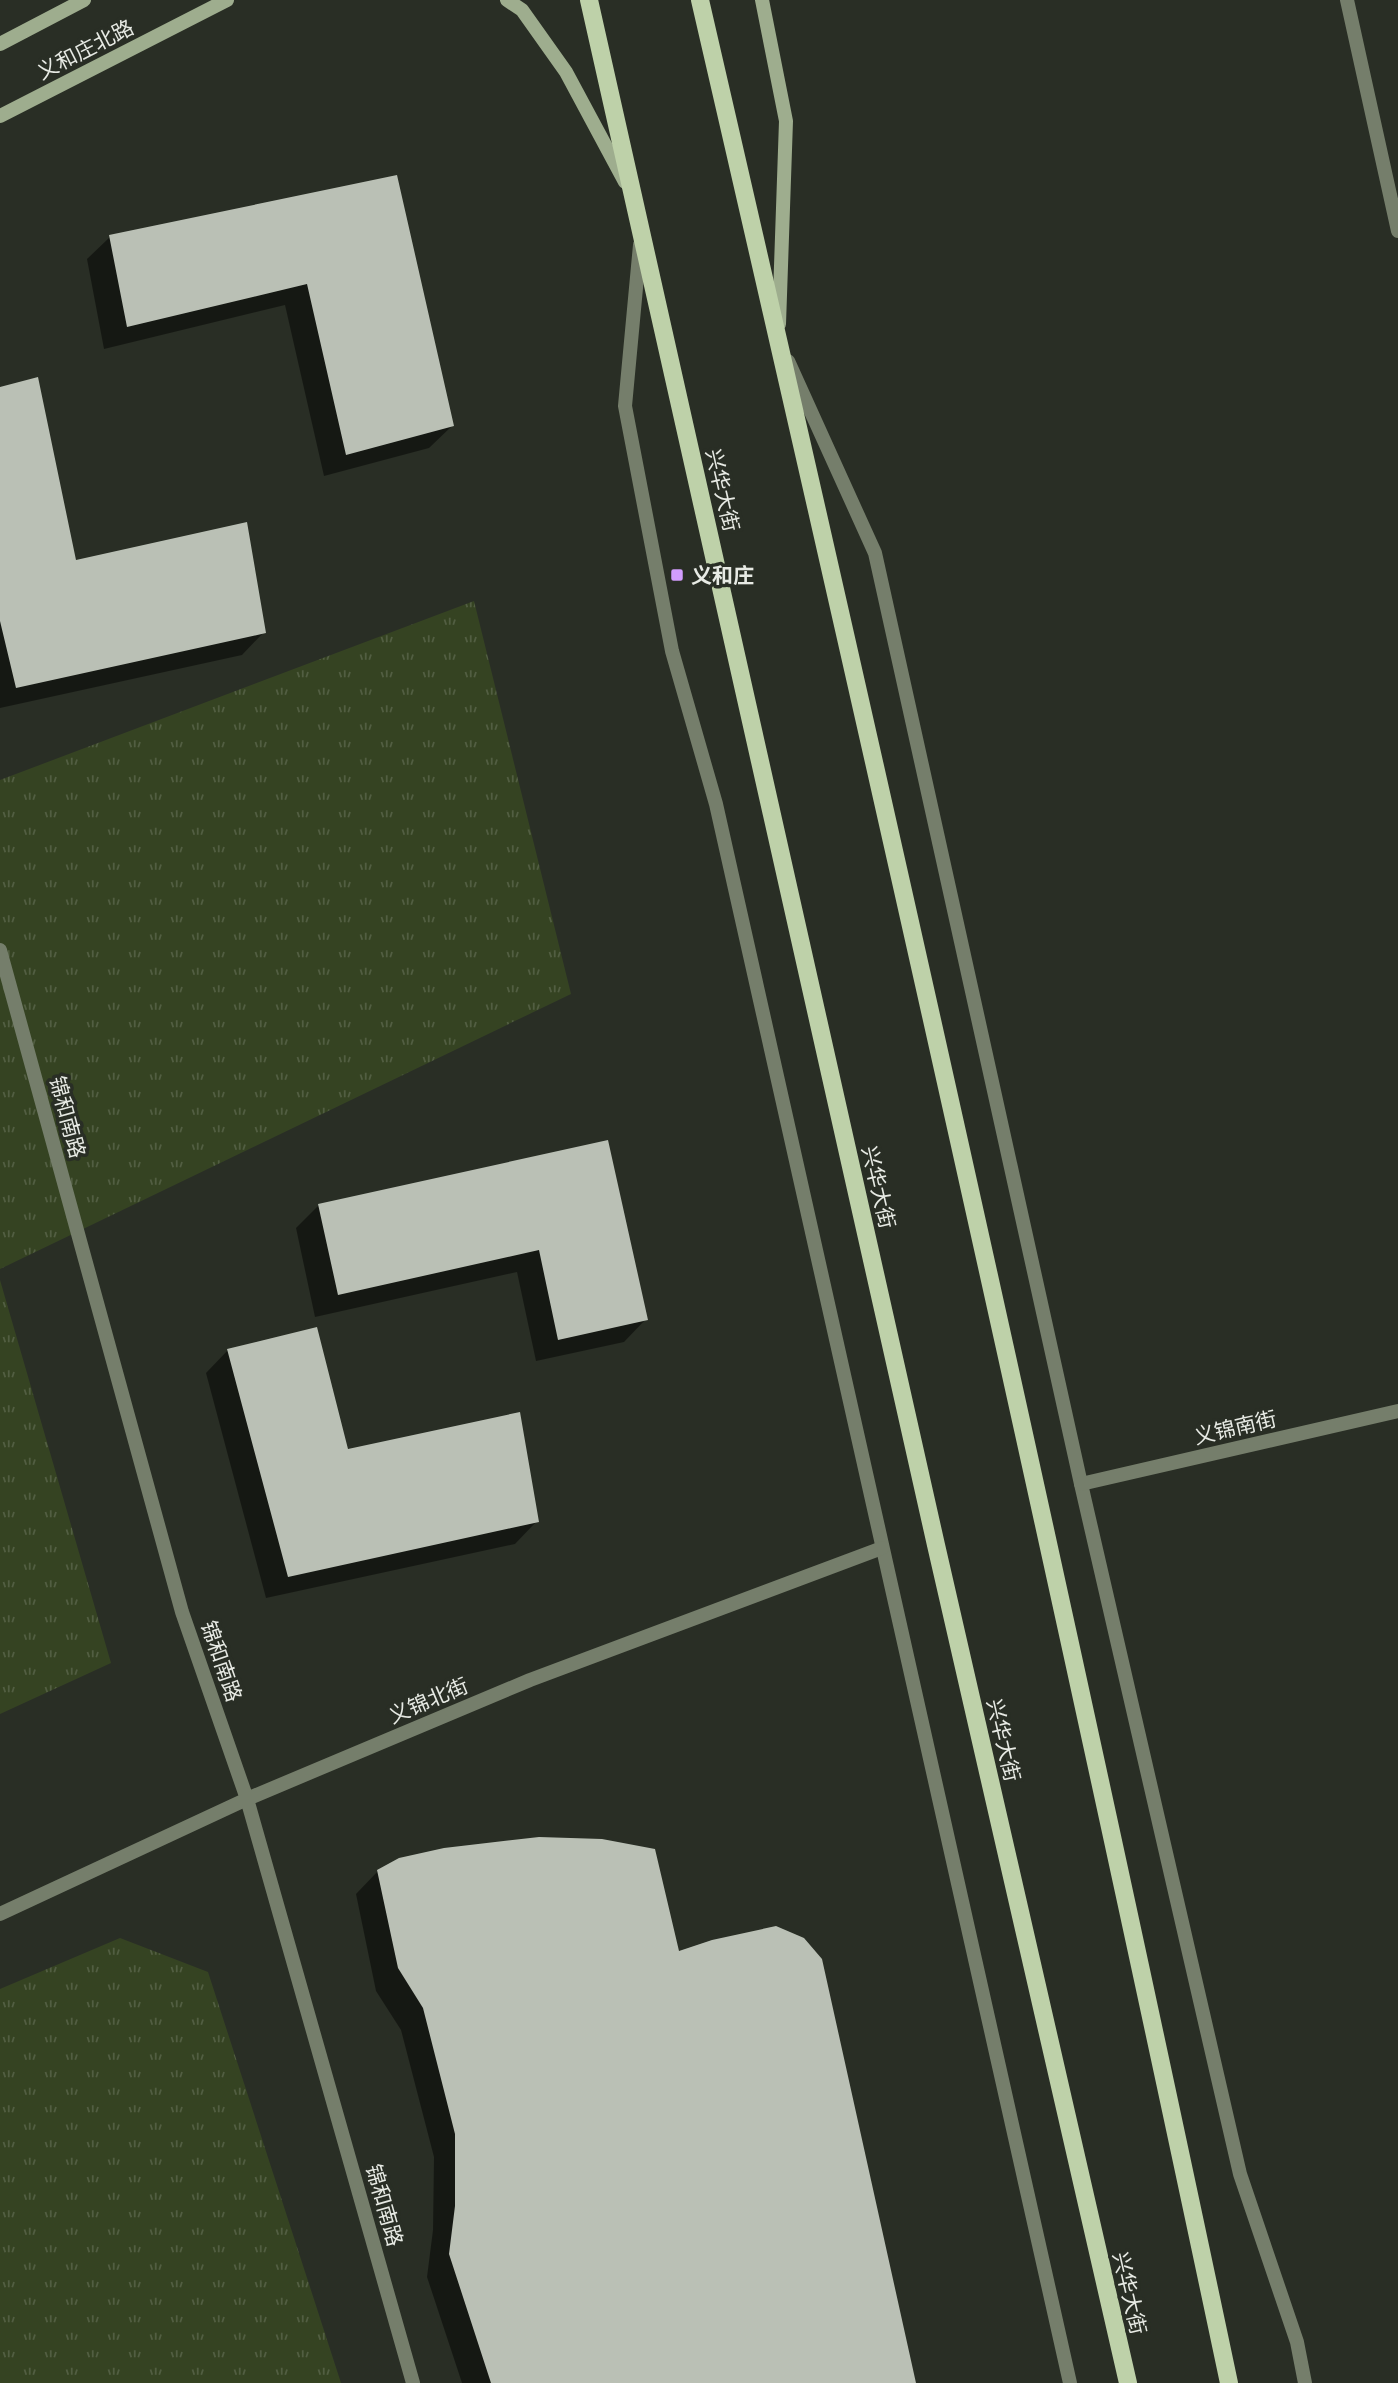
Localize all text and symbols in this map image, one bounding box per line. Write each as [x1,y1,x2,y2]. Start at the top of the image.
street label: 义和庄北路 [32,14,138,84]
street label: 兴华大街 [701,446,745,534]
place label: 义和庄 [691,562,754,588]
marker: 义和庄 [669,567,685,583]
street label: 锦和南路 [45,1073,91,1161]
street label: 兴华大街 [857,1143,901,1231]
street label: 义锦南街 [1191,1405,1279,1449]
street label: 锦和南路 [196,1617,248,1705]
street label: 义锦北街 [384,1672,472,1728]
street label: 兴华大街 [982,1696,1026,1784]
street label: 锦和南路 [361,2161,409,2249]
street label: 兴华大街 [1108,2249,1152,2337]

